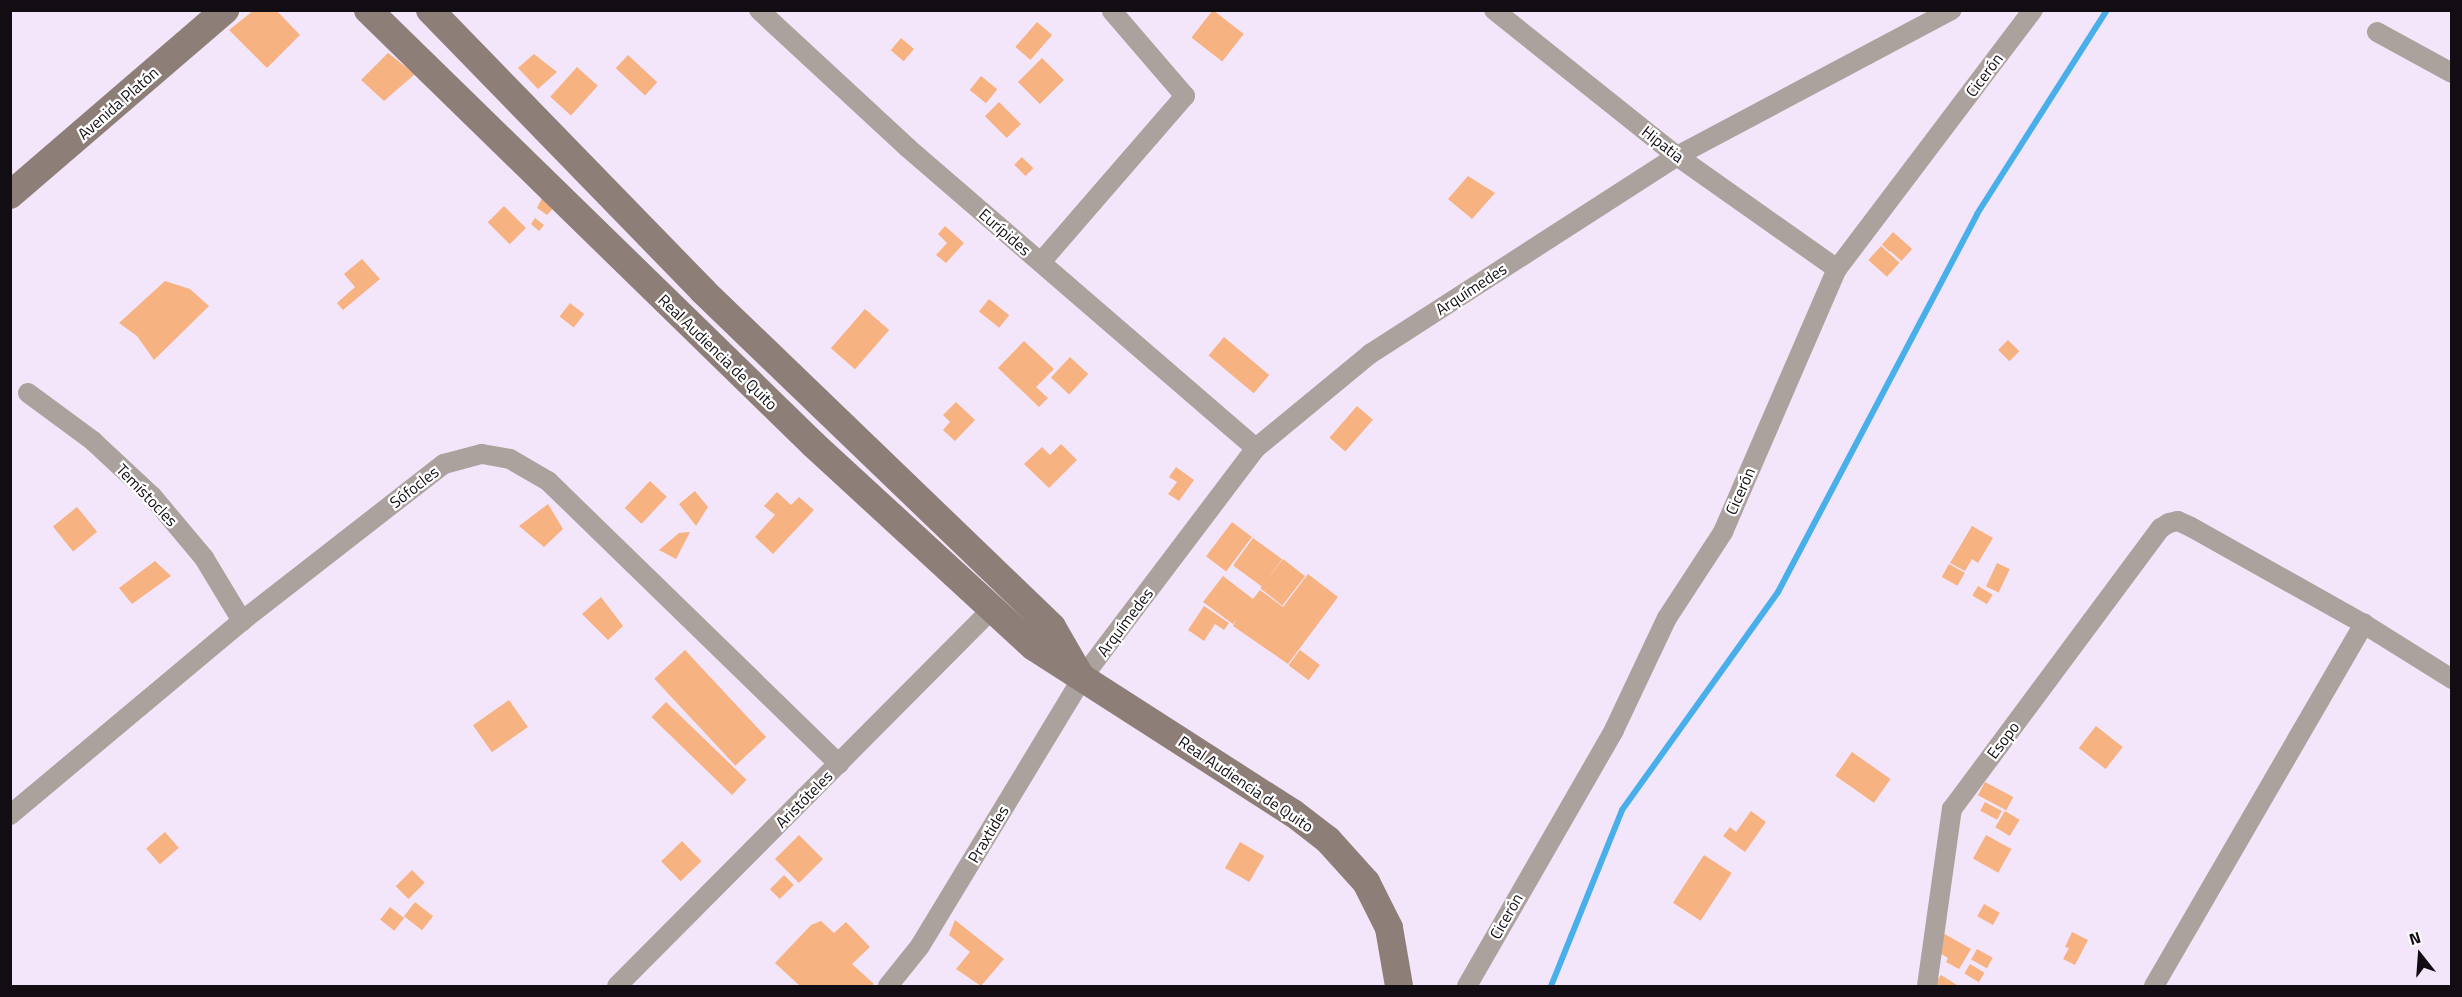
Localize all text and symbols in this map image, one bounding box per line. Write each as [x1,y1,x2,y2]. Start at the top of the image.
street label: Cicerón [1961,49,2007,101]
street label: Avenida Platón [74,63,162,143]
street label: Hipatia [1638,122,1688,166]
street label: Eurípides [975,204,1035,260]
street label: Arquímedes [1432,259,1510,319]
street label: Real Audiencia de Quito [654,290,782,414]
street label: Temístocles [112,460,182,530]
street label: Sófocles [386,462,442,512]
street label: Cicerón [1721,464,1759,518]
street label: Arquímedes [1093,584,1157,660]
street label: Esopo [1983,718,2023,762]
street label: Real Audiencia de Quito [1175,732,1317,836]
street label: Aristóteles [771,766,837,832]
street label: Praxtides [963,802,1013,866]
street label: Cicerón [1485,890,1527,942]
north arrow [2390,925,2450,985]
text: N [2406,925,2424,951]

